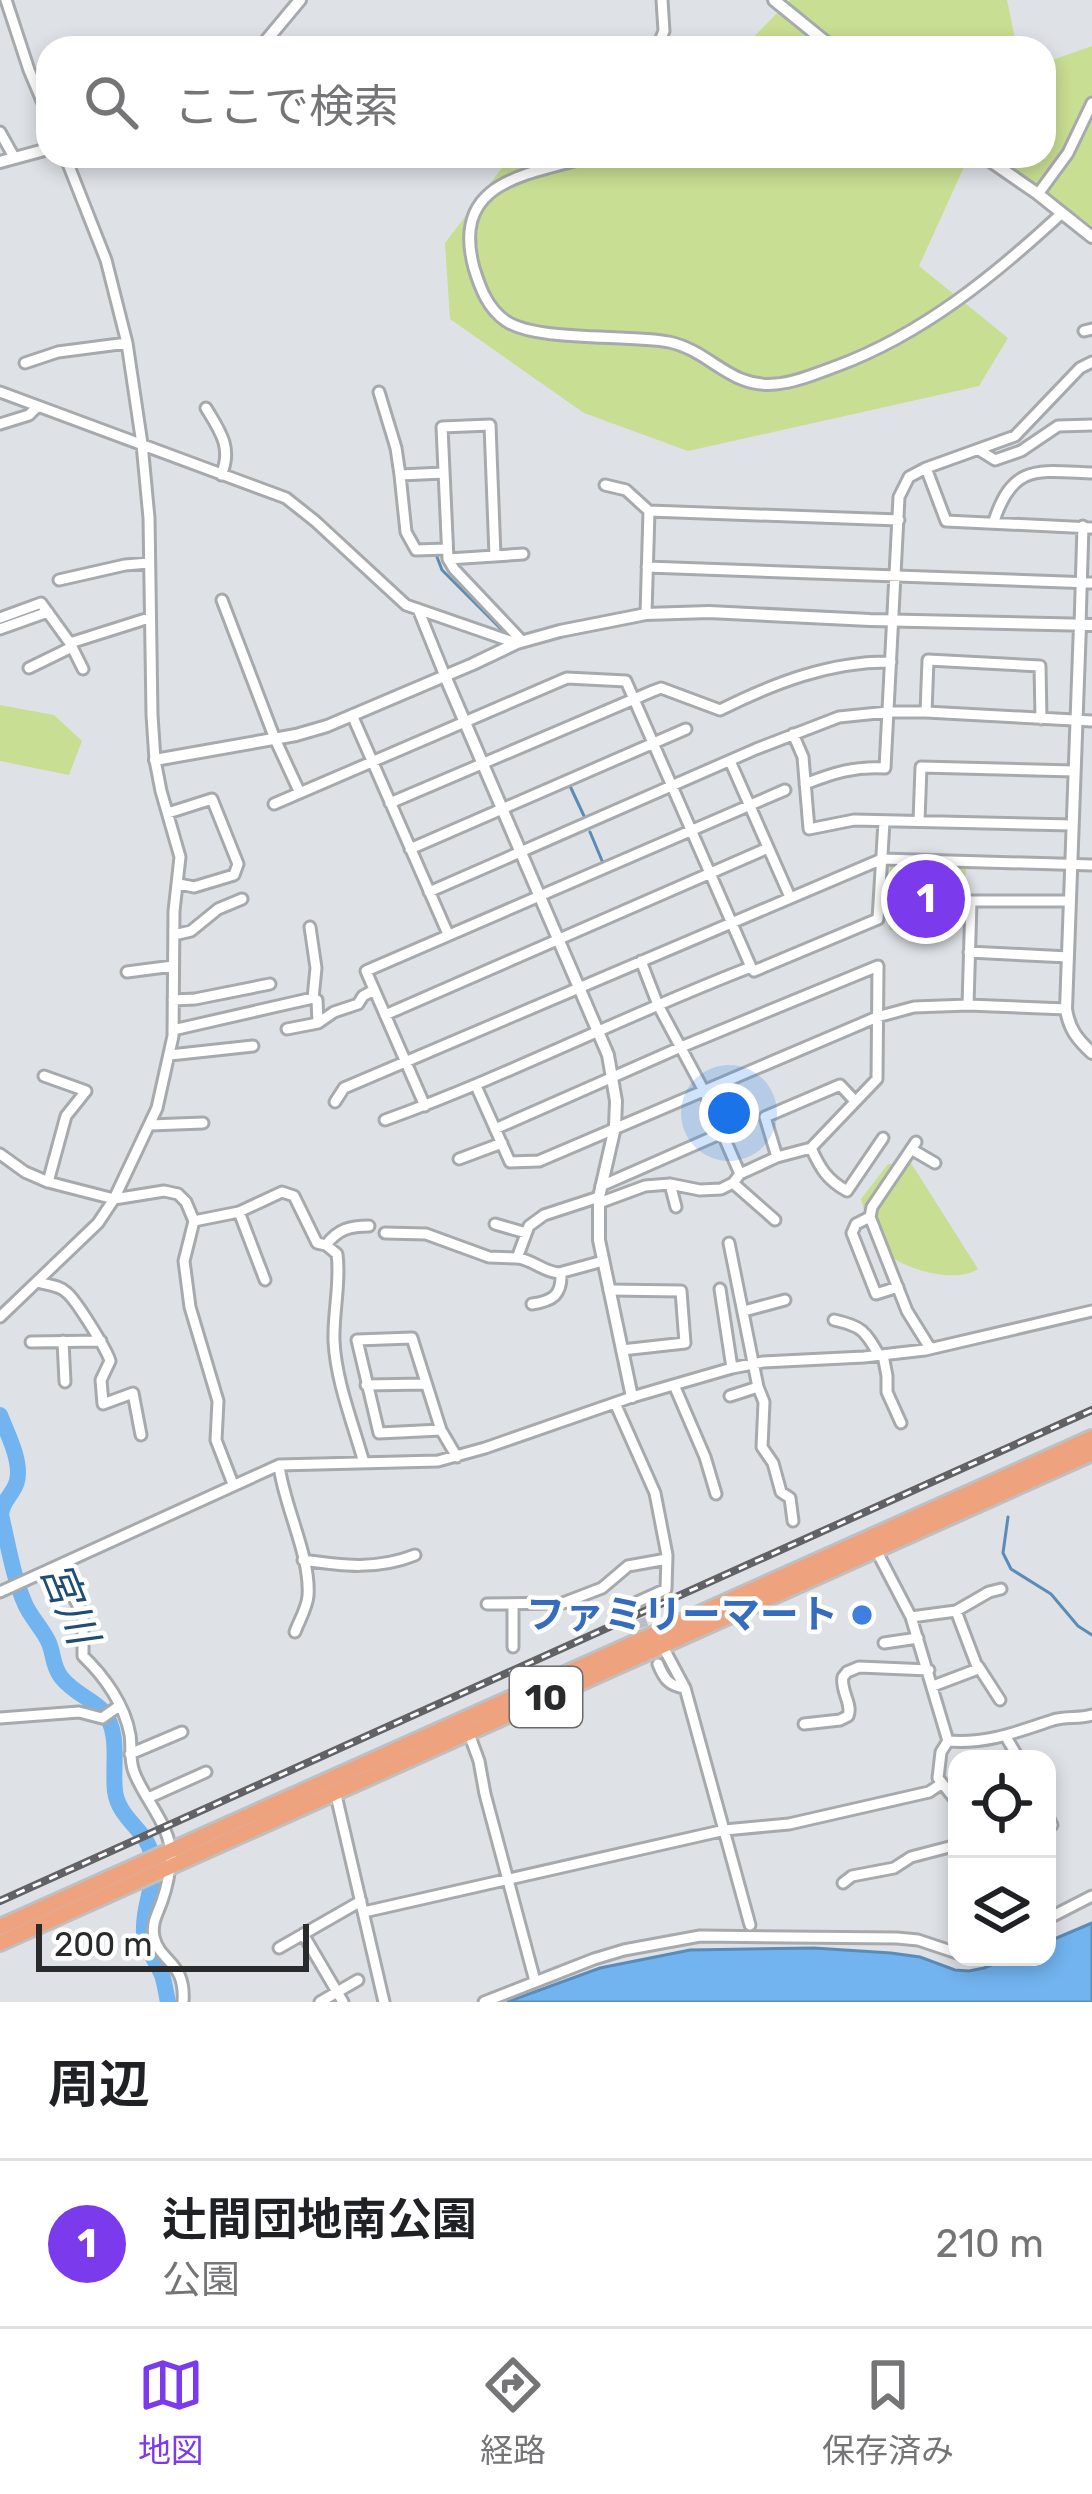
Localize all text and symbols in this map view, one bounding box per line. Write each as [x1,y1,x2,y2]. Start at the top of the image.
search box [36,36,1056,168]
icon: search [78,69,144,135]
text: ここで検索 [174,80,399,133]
pin: 1 [887,854,965,944]
your location [699,1083,759,1143]
water label: 宮川 [30,1555,109,1655]
place label: ファミリーマート [526,1592,838,1638]
marker: ファミリーマート [849,1602,875,1628]
road number: 10 [510,1667,582,1727]
map controls [948,1750,1056,1966]
button: locate [948,1750,1056,1858]
button: layers [948,1858,1056,1966]
scale bar [36,1918,309,1971]
text: 200 m [54,1925,153,1964]
text: 周辺 [48,2054,150,2115]
text: 辻間団地南公園 [162,2193,477,2246]
text: 1 [77,2221,97,2267]
text: 210 m [935,2221,1044,2267]
text: 公園 [162,2257,240,2303]
tab: 地図 [138,2352,204,2472]
tab: 経路 [480,2352,546,2472]
tab: 保存済み [822,2352,954,2472]

